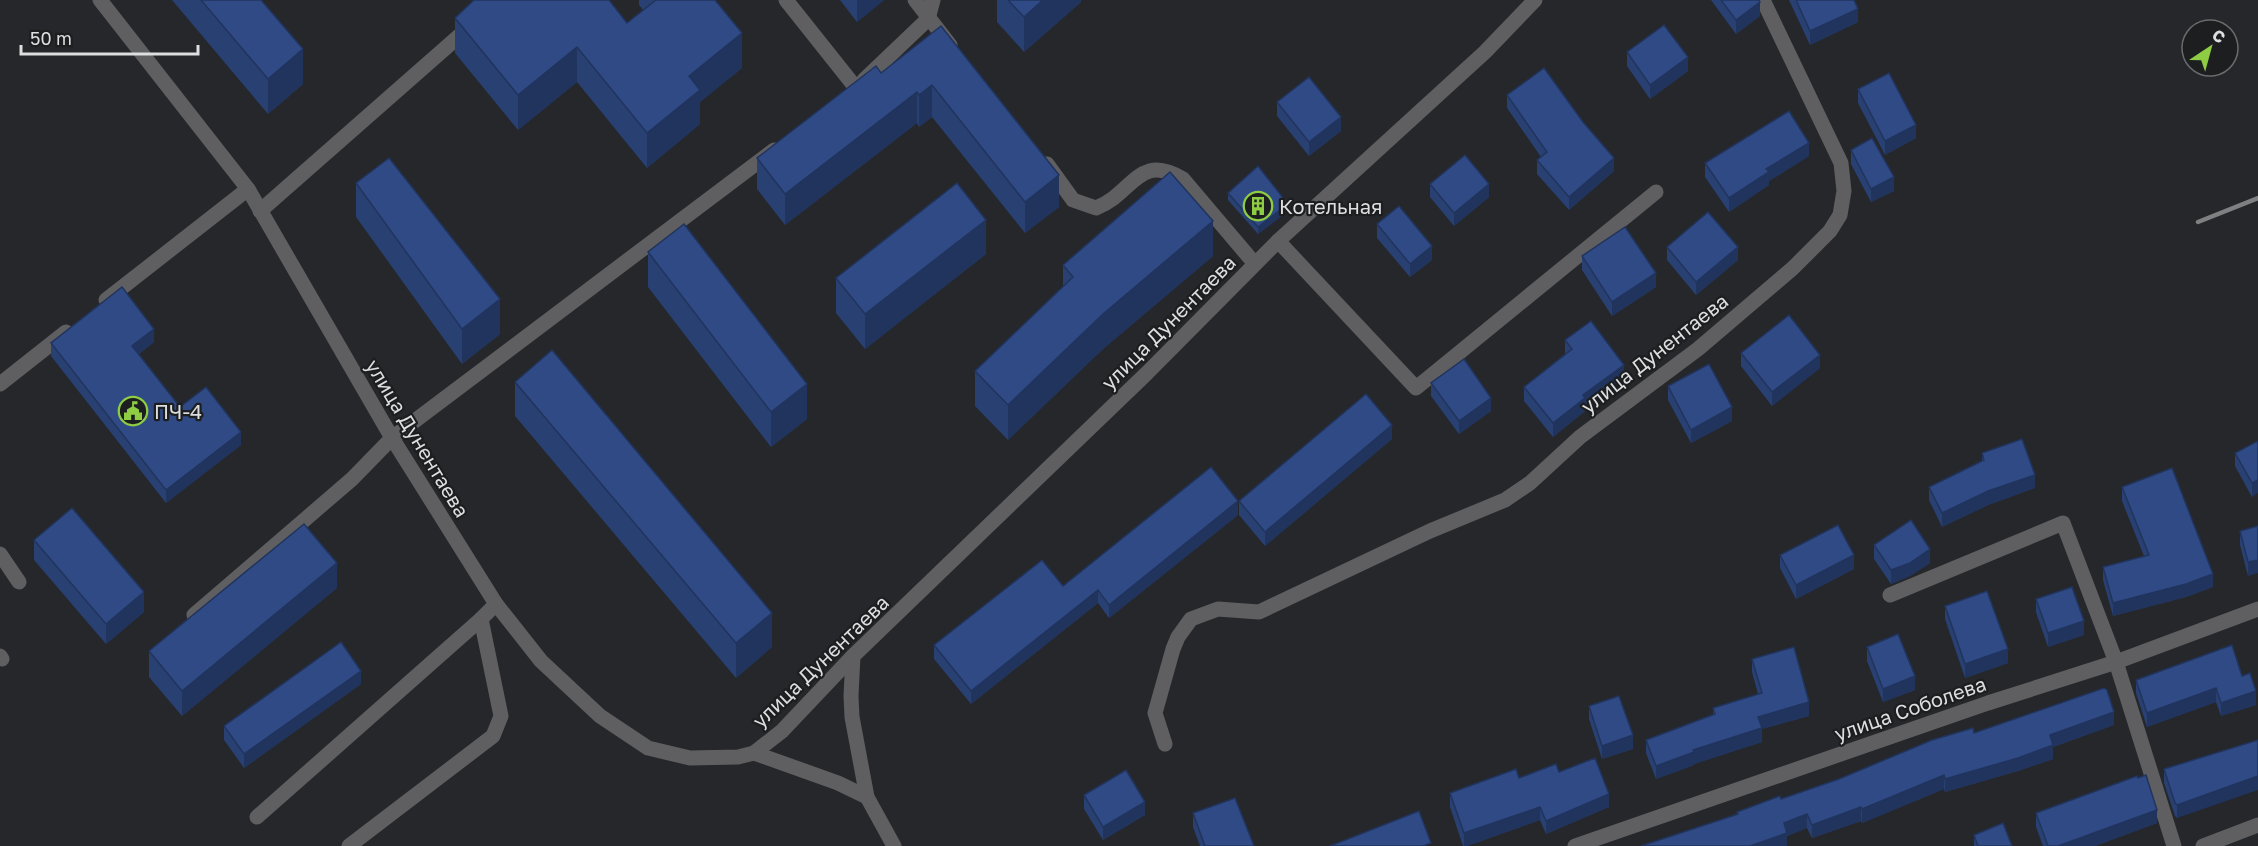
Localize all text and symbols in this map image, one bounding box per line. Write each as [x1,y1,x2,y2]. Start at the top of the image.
scale bar [21,18,198,56]
north arrow [2180,18,2240,78]
text: С [2208,24,2229,47]
text: 50 m [30,27,72,49]
building icon: Котельная [1242,190,1274,222]
place label: Котельная [1279,194,1383,218]
street label: улица Дунентаева [1096,250,1240,394]
street label: улица Дунентаева [1576,288,1732,418]
street label: улица Дунентаева [361,355,475,521]
public building icon: ПЧ-4 [117,395,149,427]
place label: ПЧ-4 [154,399,202,423]
street label: улица Дунентаева [747,590,893,732]
street label: улица Соболева [1831,671,1989,745]

